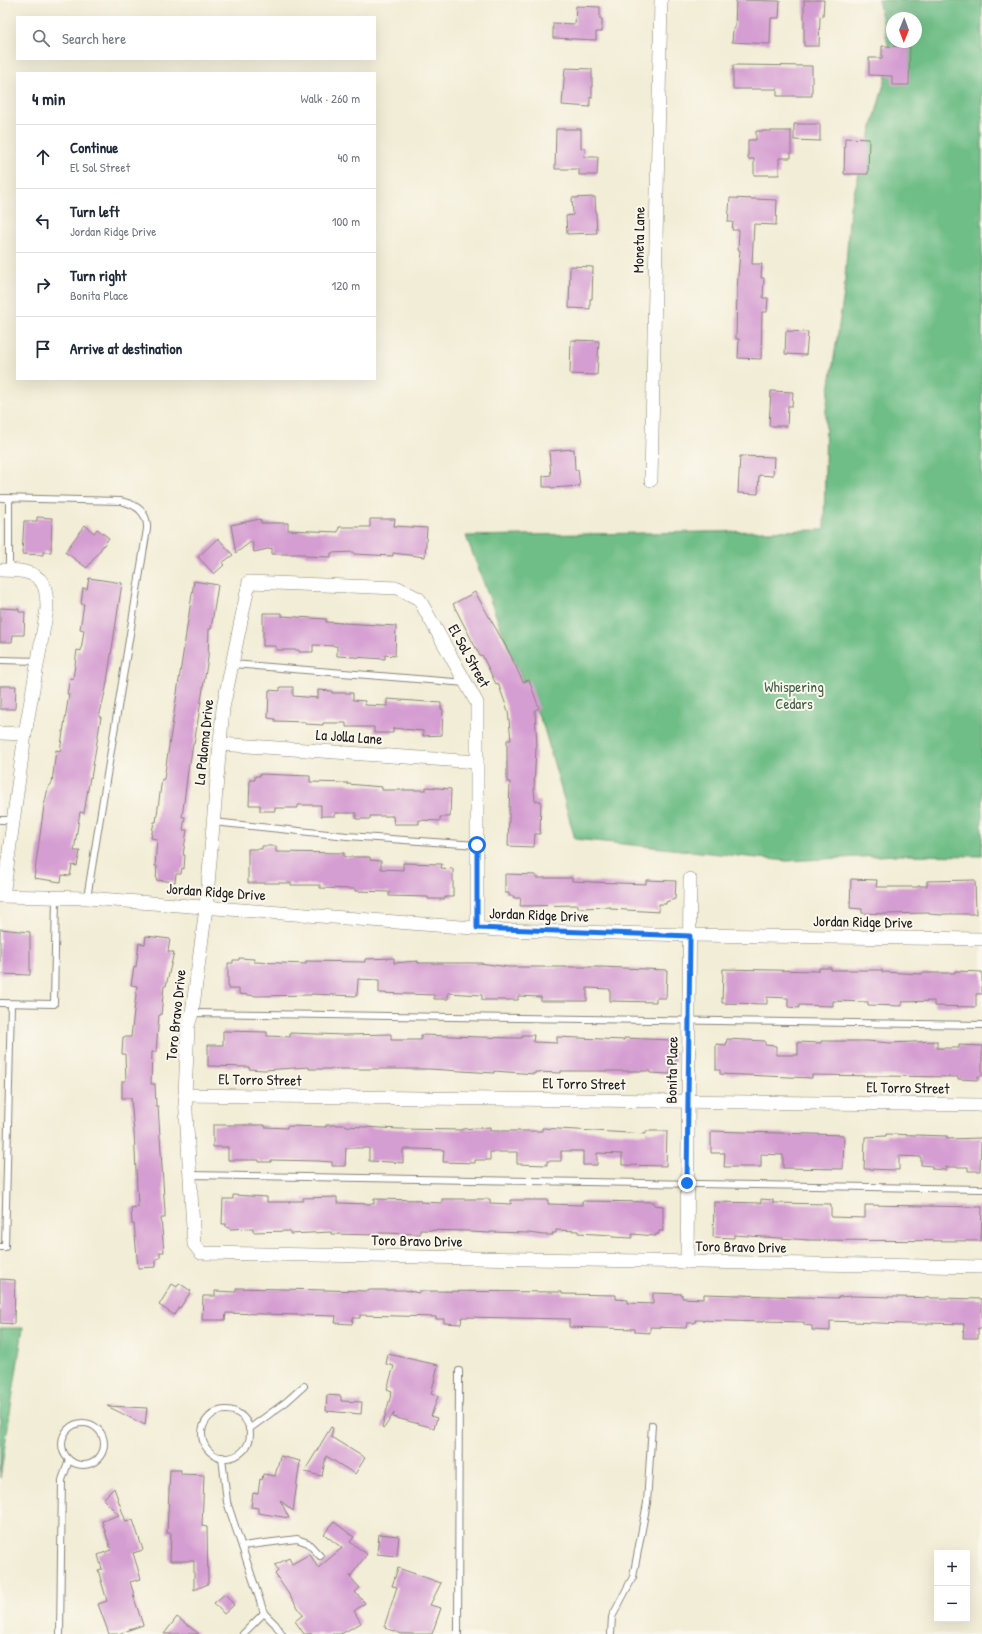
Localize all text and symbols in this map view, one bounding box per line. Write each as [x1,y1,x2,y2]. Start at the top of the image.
north arrow [886,12,922,48]
search box [16,16,376,60]
icon: search [30,27,52,49]
text: Search here [62,28,126,49]
text: 4 min [32,87,65,110]
text: Walk · 260 m [301,89,360,107]
text: Continue [70,137,118,158]
icon: ahead [32,146,54,168]
text: 40 m [337,148,360,166]
text: El Sol Street [70,158,130,176]
text: Turn left [70,201,120,222]
street label: Moneta Lane [627,207,650,273]
icon: left [32,210,54,232]
text: 100 m [332,212,360,230]
text: Jordan Ridge Drive [70,222,156,240]
text: Turn right [70,265,126,286]
icon: right [32,274,54,296]
text: 120 m [332,276,360,294]
text: Bonita Place [70,286,128,304]
icon: arrive [32,338,54,360]
text: Arrive at destination [70,338,182,359]
street label: El Sol Street [443,620,496,692]
park label: Whispering Cedars [764,676,824,714]
street label: La Paloma Drive [189,698,218,786]
street label: La Jolla Lane [315,724,383,749]
route start [468,836,486,854]
street label: Jordan Ridge Drive [166,878,267,905]
street label: Jordan Ridge Drive [489,902,589,927]
street label: Jordan Ridge Drive [813,910,913,933]
street label: Toro Bravo Drive [160,968,191,1061]
street label: Bonita Place [660,1036,683,1104]
street label: El Torro Street [218,1068,303,1091]
street label: El Torro Street [542,1072,627,1095]
street label: El Torro Street [866,1076,951,1099]
route end [678,1174,696,1192]
street label: Toro Bravo Drive [371,1229,463,1252]
street label: Toro Bravo Drive [695,1235,787,1258]
map controls [934,1550,970,1622]
button: + [934,1550,970,1586]
button: − [934,1586,970,1622]

